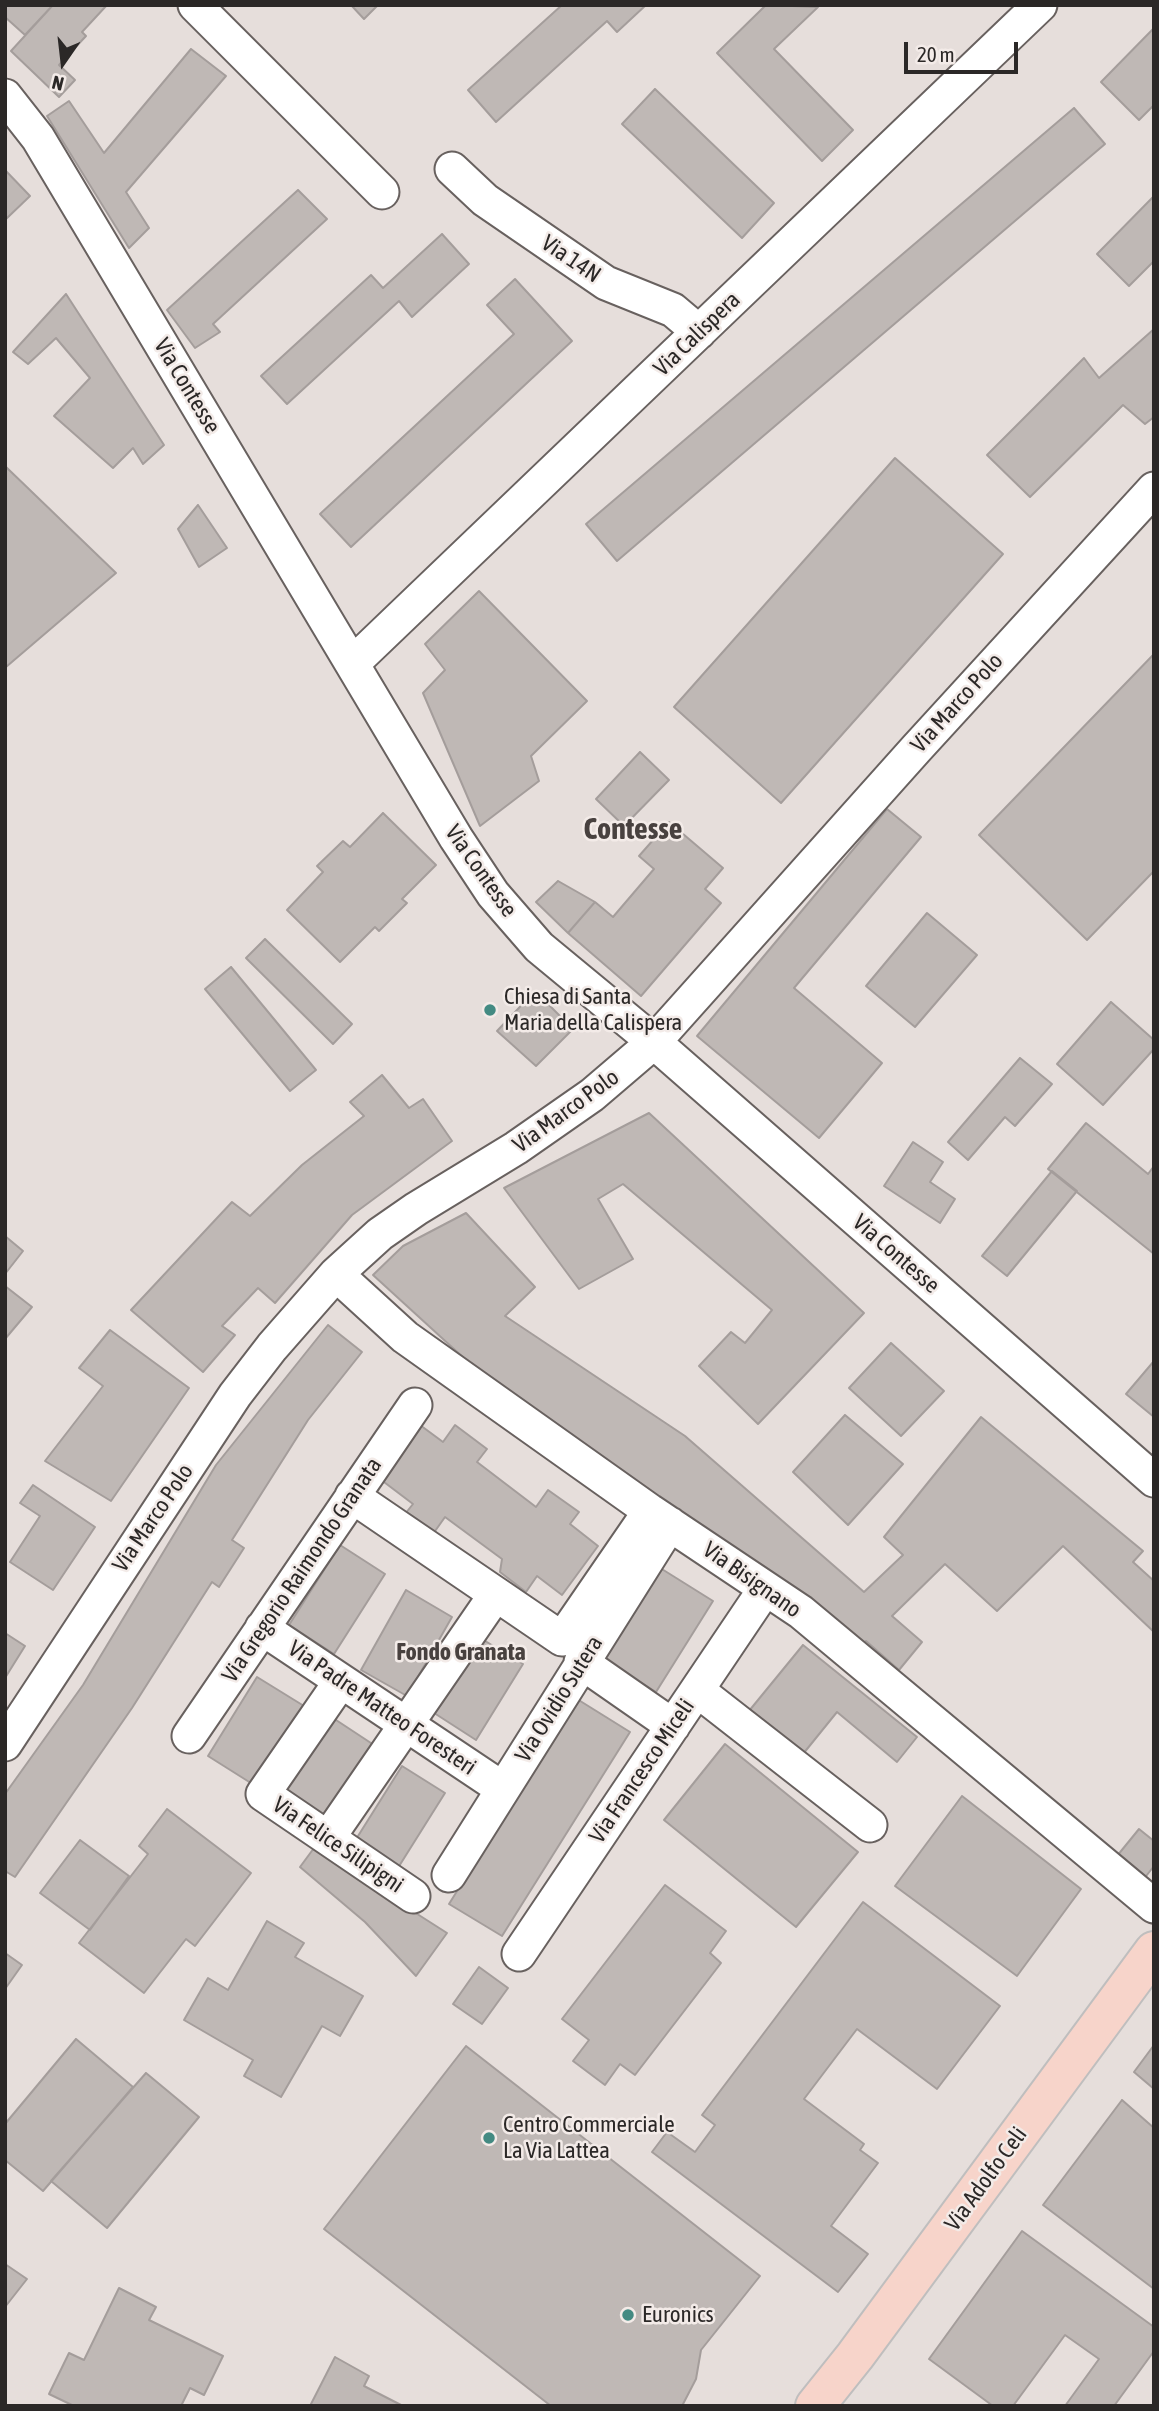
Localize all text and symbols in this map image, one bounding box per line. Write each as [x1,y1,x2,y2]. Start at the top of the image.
north arrow [28,28,98,98]
scale bar [907,28,1021,72]
text: 20 m [917,42,955,66]
text: N [50,71,66,95]
street label: Via 14N [536,229,606,289]
street label: Via Calispera [648,286,746,382]
street label: Via Contesse [148,333,226,439]
street label: Via Marco Polo [905,648,1009,758]
district label: Contesse [584,812,682,848]
street label: Via Contesse [439,820,523,922]
place label: Chiesa di Santa Maria della Calispera [504,983,682,1037]
marker: Chiesa di Santa Maria della Calispera [482,1002,498,1018]
street label: Via Marco Polo [508,1063,624,1159]
street label: Via Contesse [847,1209,945,1299]
street label: Via Gregorio Raimondo Granata [216,1452,388,1688]
street label: Via Marco Polo [107,1459,199,1577]
street label: Via Bisignano [698,1536,806,1624]
street label: Via Ovidio Sutera [509,1631,609,1767]
street label: Via Padre Matteo Foresteri [283,1635,481,1781]
district label: Fondo Granata [396,1638,526,1666]
street label: Via Francesco Miceli [584,1694,700,1848]
street label: Via Felice Silipigni [267,1791,409,1899]
place label: Centro Commerciale La Via Lattea [503,2111,675,2165]
street label: Via Adolfo Celi [939,2122,1033,2236]
marker: Centro Commerciale La Via Lattea [481,2130,497,2146]
place label: Euronics [642,2301,714,2329]
marker: Euronics [620,2307,636,2323]

